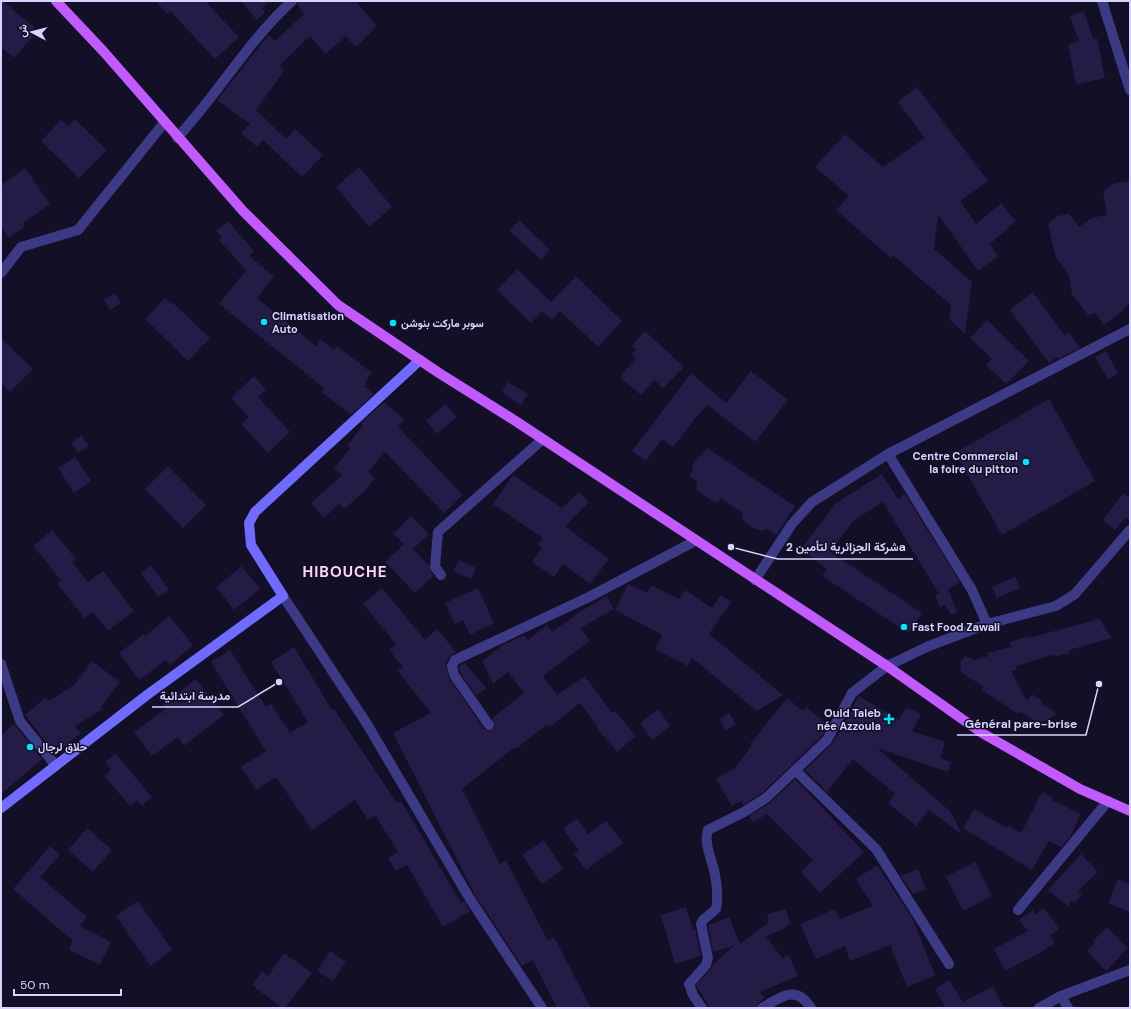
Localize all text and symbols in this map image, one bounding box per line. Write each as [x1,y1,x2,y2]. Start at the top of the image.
north arrow [12,12,52,52]
text: ش [14,23,30,38]
place label: Climatisation Auto [272,309,344,336]
place label: سوبر ماركت بنوشن [401,316,484,330]
marker: Climatisation Auto [259,317,269,327]
marker: سوبر ماركت بنوشن [388,318,398,328]
place label: Centre Commercial la foire du pitton [912,449,1018,476]
marker: Centre Commercial la foire du pitton [1021,457,1031,467]
callout: شركة الجزائرية لتأمين 2a [778,535,913,559]
text: شركة الجزائرية لتأمين 2a [786,539,906,555]
district label: HIBOUCHE [303,562,387,582]
place label: Fast Food Zawali [912,620,1000,634]
marker: Fast Food Zawali [899,622,909,632]
callout: مدرسة ابتدائية [152,683,238,707]
text: مدرسة ابتدائية [160,688,231,704]
place label: Ould Taleb née Azzoula [817,706,881,733]
callout: Général pare-brise [957,711,1086,735]
marker: Ould Taleb née Azzoula [884,714,894,724]
text: Général pare-brise [965,716,1077,732]
place label: حلاق لرجال [38,740,88,754]
marker: حلاق لرجال [25,742,35,752]
scale bar [14,971,121,997]
text: 50 m [20,977,49,993]

